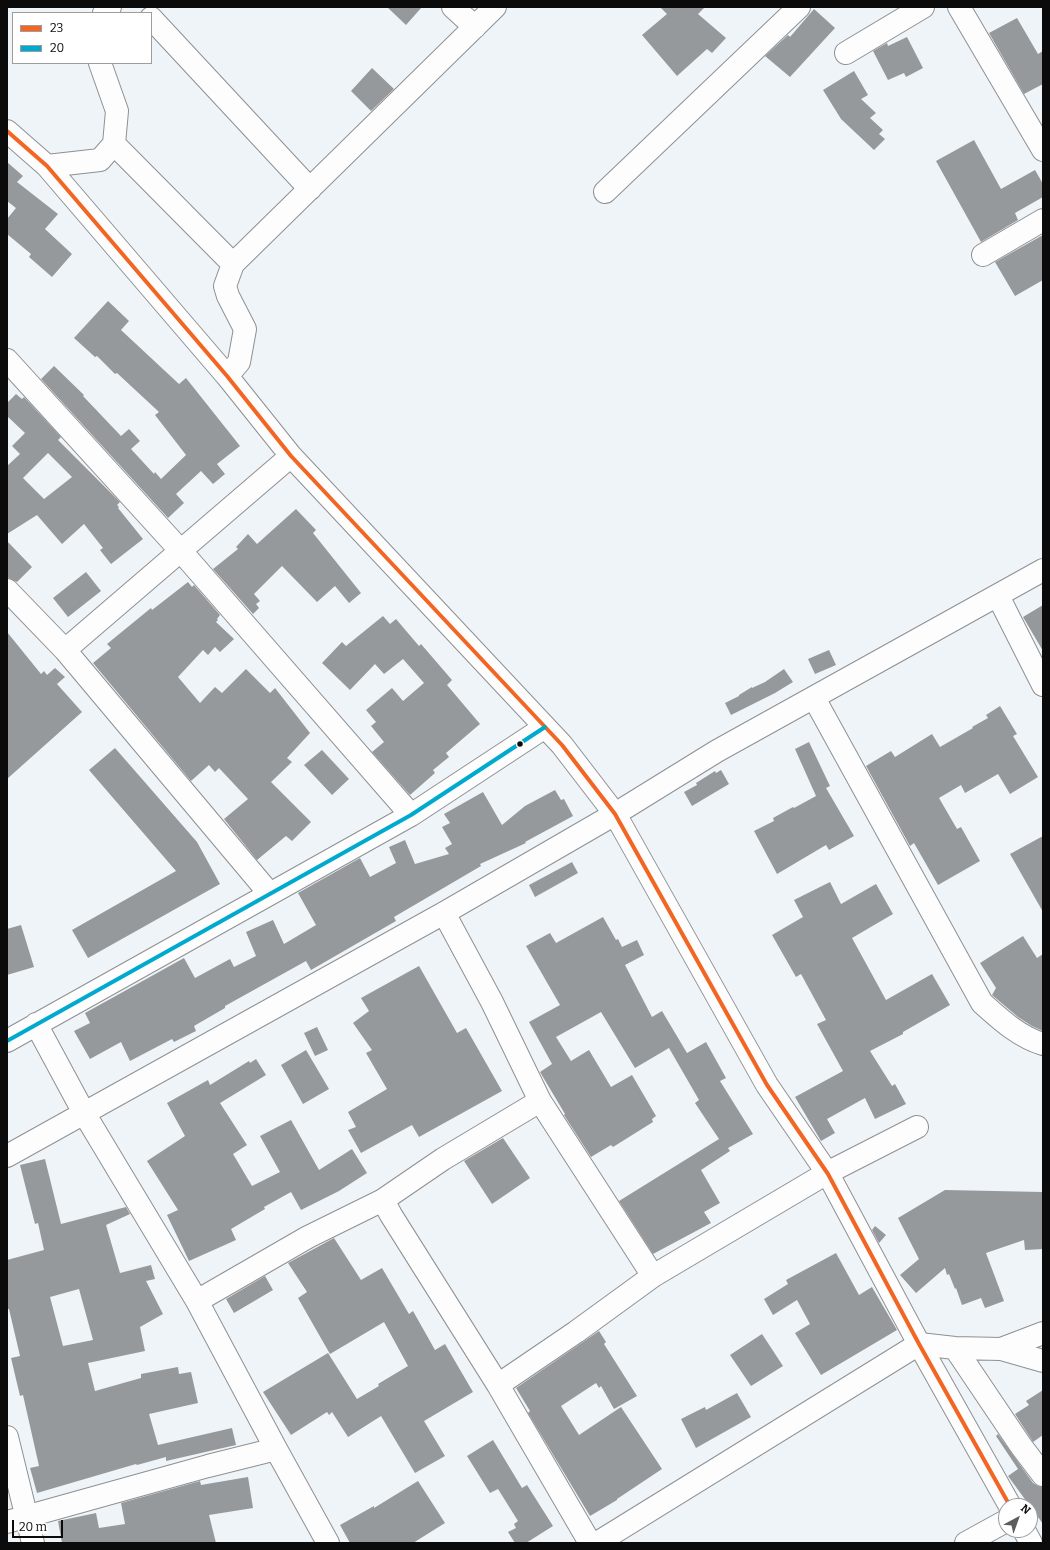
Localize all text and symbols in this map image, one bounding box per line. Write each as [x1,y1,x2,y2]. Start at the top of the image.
legend [12,12,152,64]
text: 23 [50,21,63,35]
text: 20 [50,41,64,55]
unlabelled marker [515,739,525,749]
north arrow [998,1498,1038,1538]
text: N [1018,1502,1033,1517]
scale bar [14,1512,65,1538]
text: 20 m [19,1520,47,1534]

